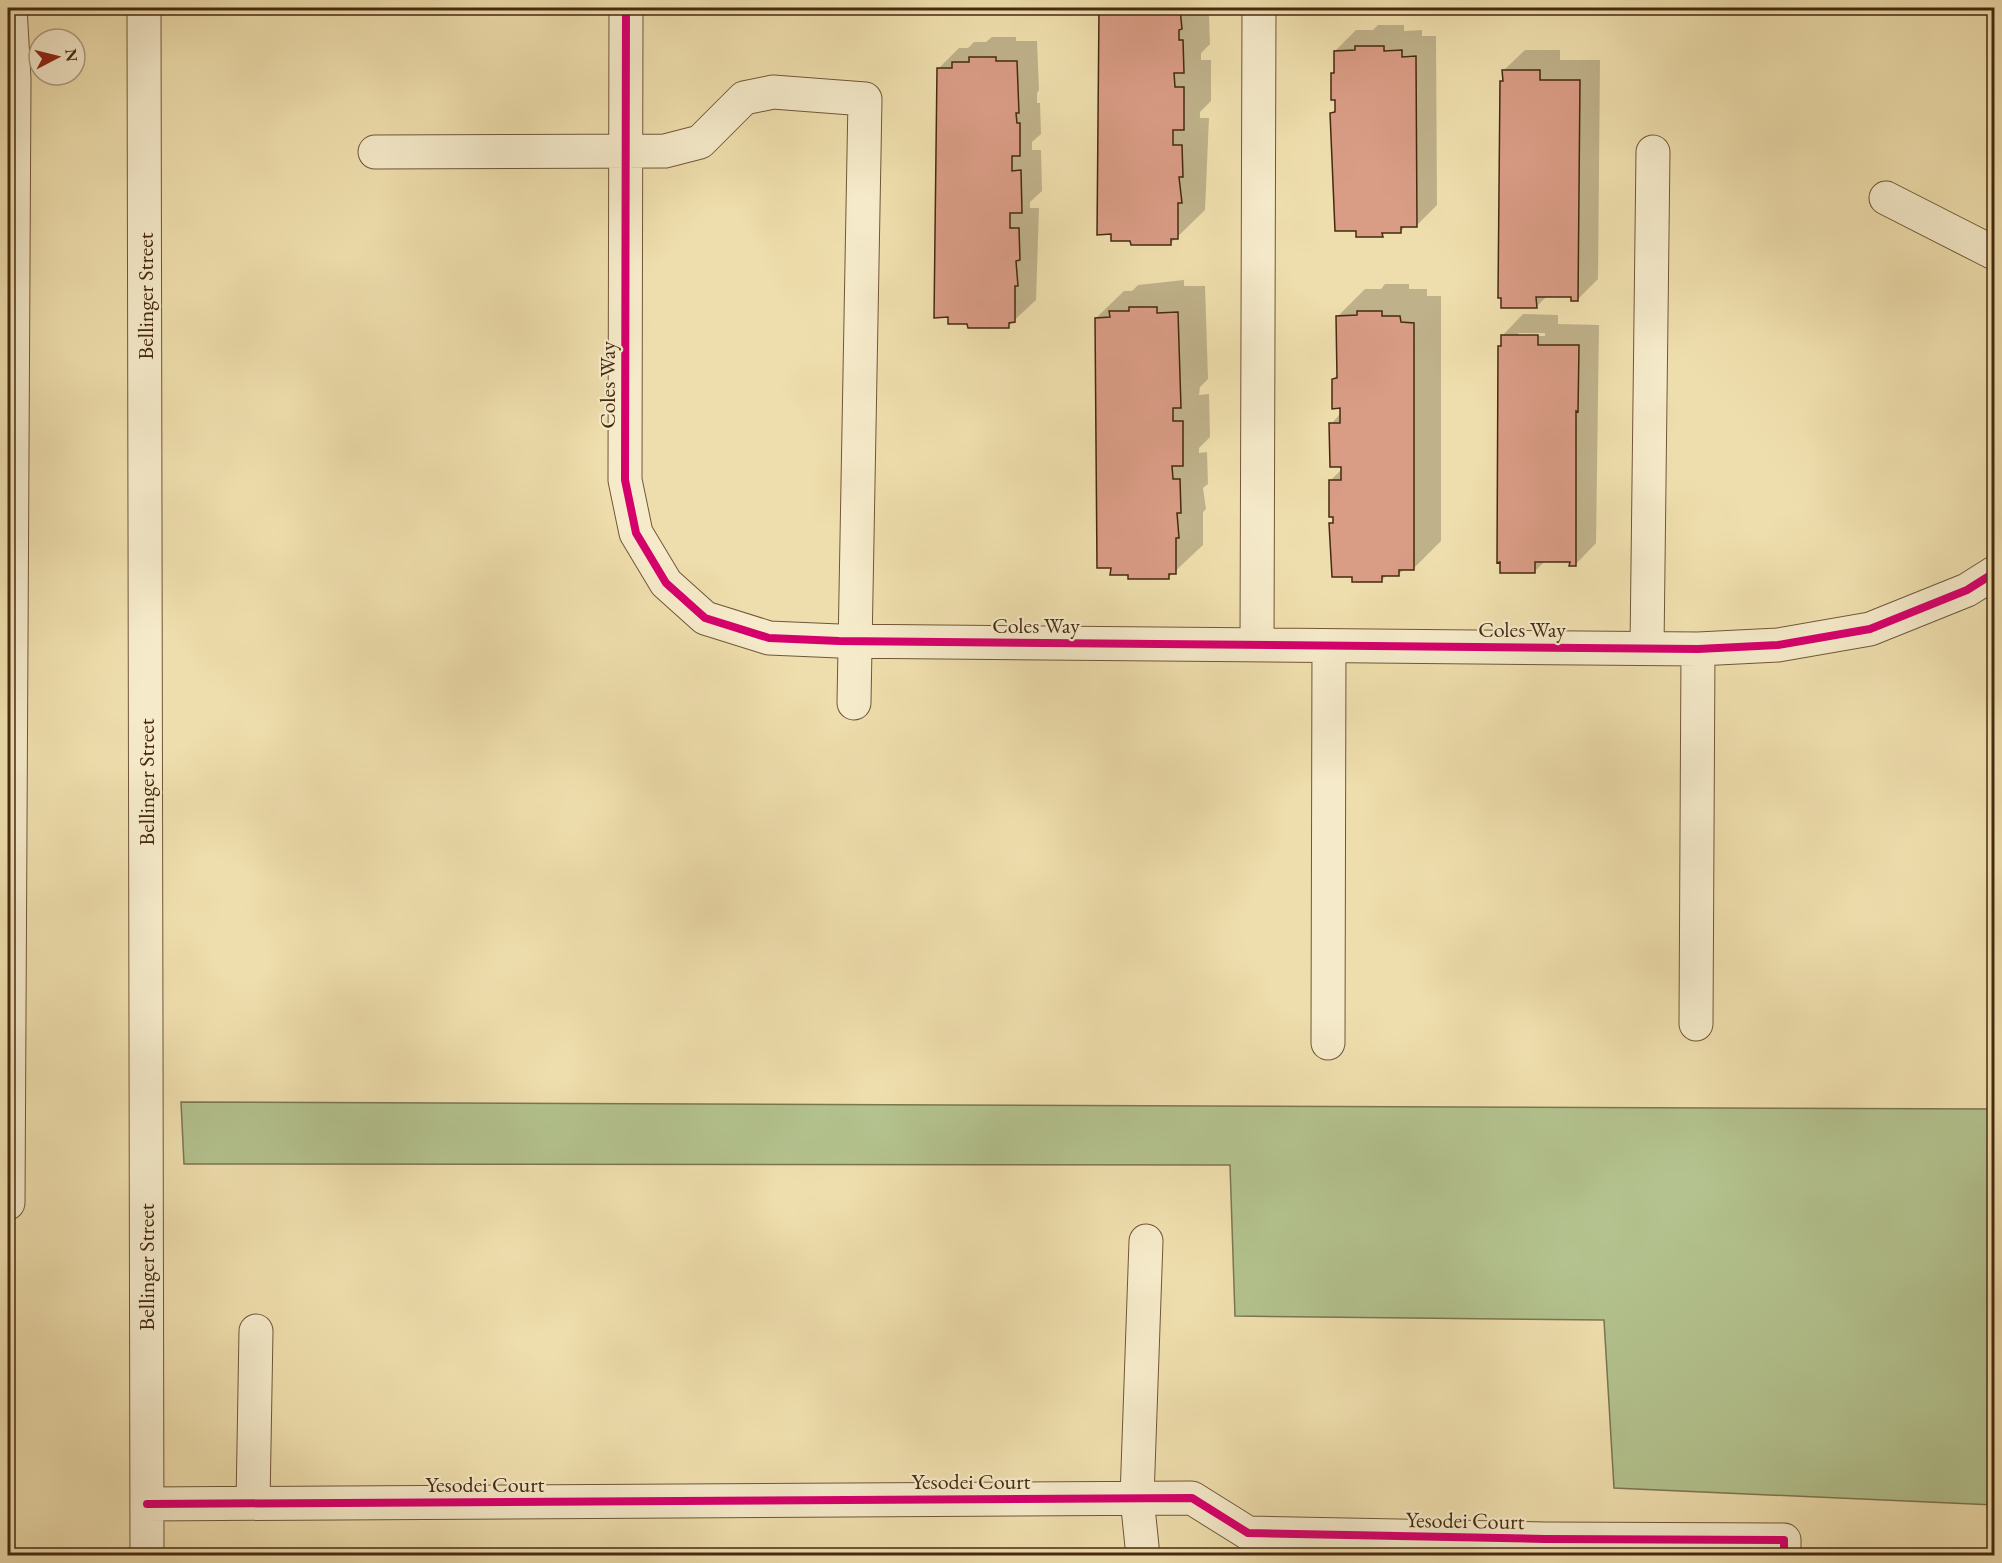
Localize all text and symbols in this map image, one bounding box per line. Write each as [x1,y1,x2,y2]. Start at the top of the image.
north arrow [27,27,87,87]
text: N [60,48,83,63]
street label: Bellinger Street [131,232,160,360]
street label: Coles Way [593,341,622,429]
street label: Coles Way [992,611,1080,640]
street label: Coles Way [1478,615,1566,644]
street label: Bellinger Street [132,718,161,846]
street label: Bellinger Street [132,1203,161,1331]
street label: Yesodei Court [912,1467,1031,1496]
street label: Yesodei Court [426,1470,545,1499]
street label: Yesodei Court [1405,1505,1525,1536]

